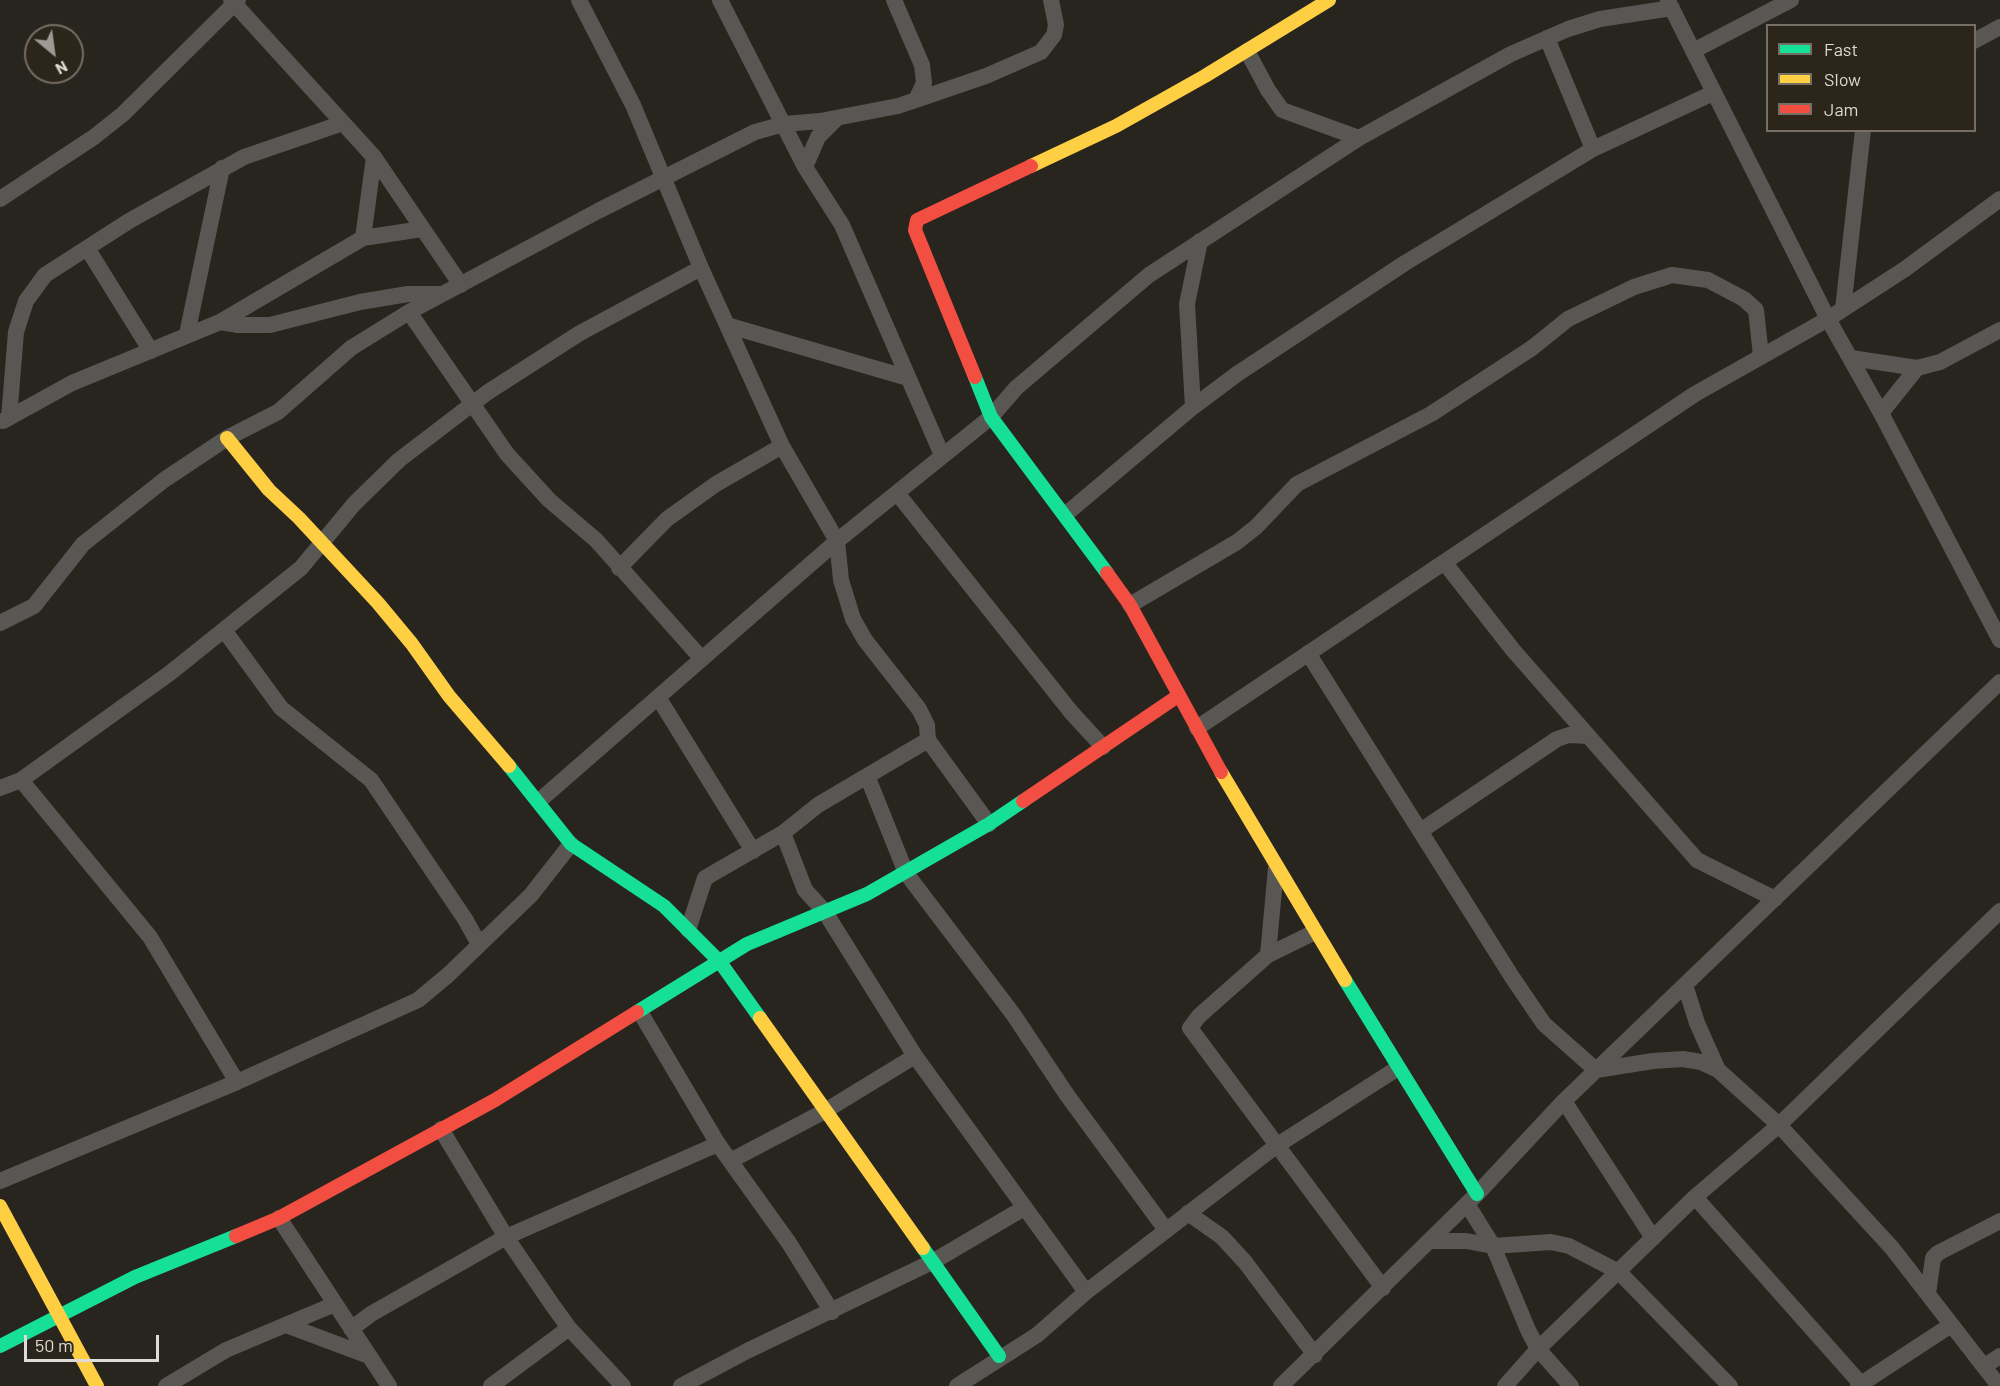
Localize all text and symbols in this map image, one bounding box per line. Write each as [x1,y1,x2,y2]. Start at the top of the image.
north arrow [24,24,84,84]
legend [1766,24,1976,132]
text: Fast [1824,38,1858,60]
text: N [53,58,71,79]
text: Slow [1824,68,1861,90]
text: Jam [1824,98,1858,120]
scale bar [27,1323,162,1361]
text: 50 m [35,1334,73,1356]

